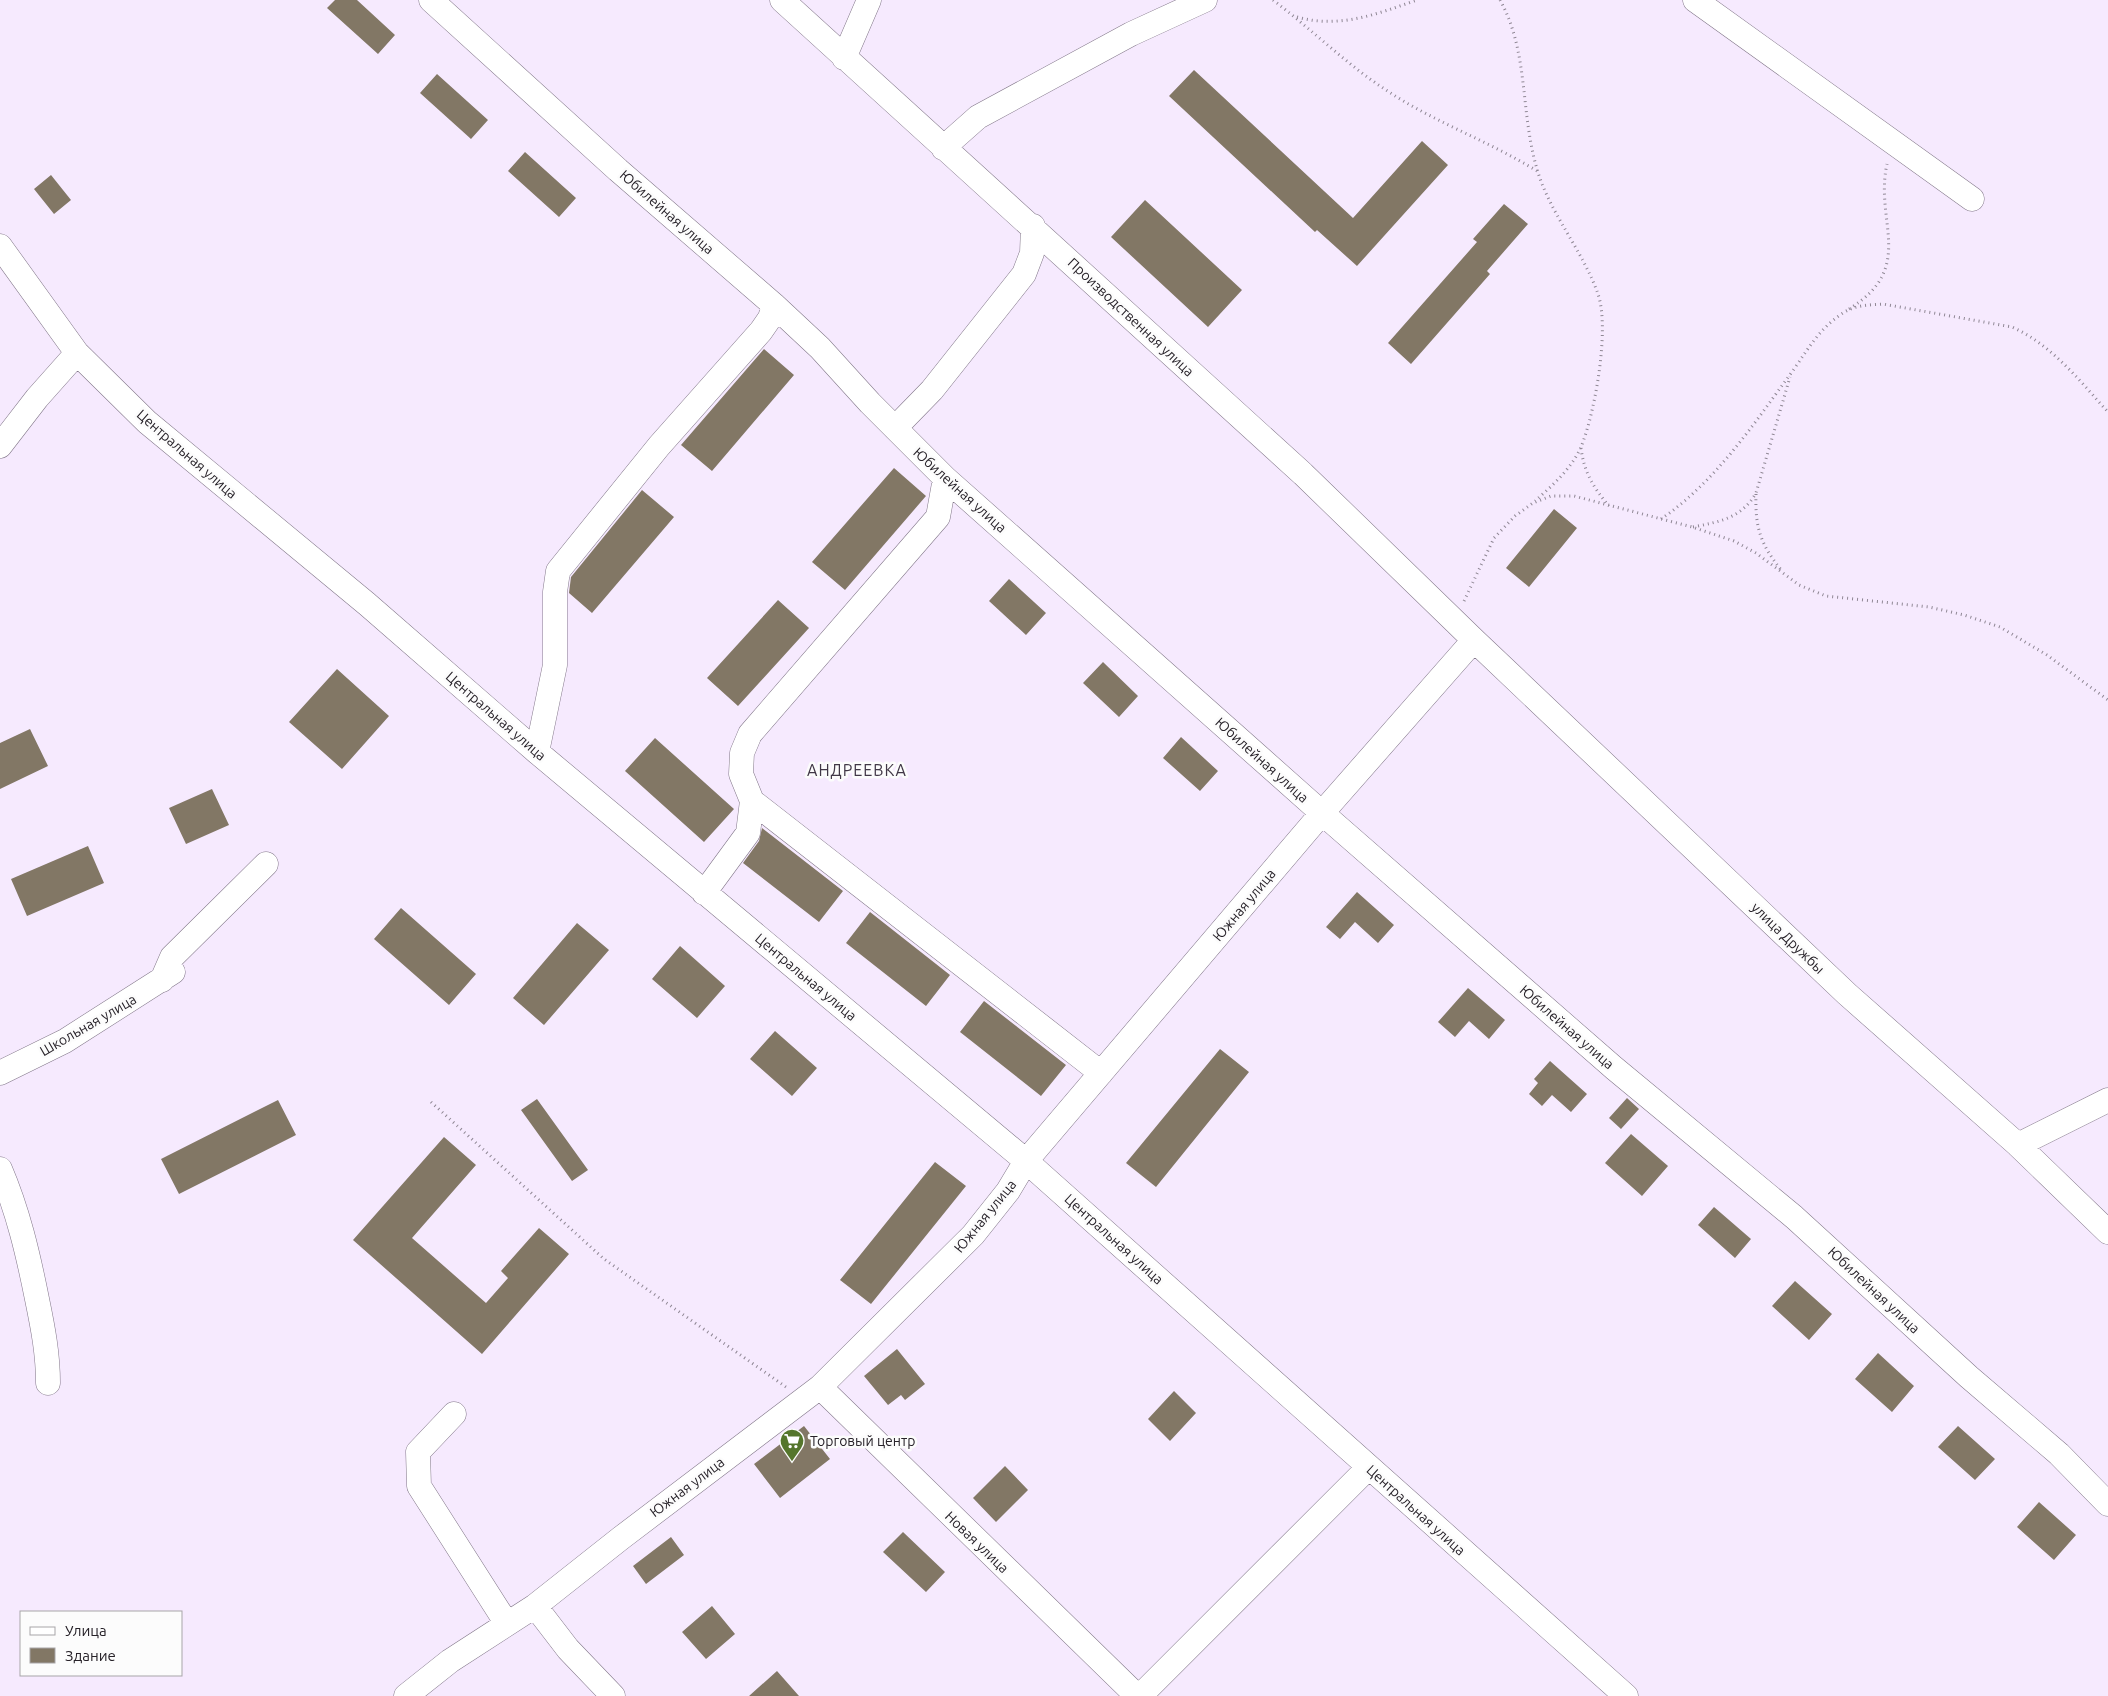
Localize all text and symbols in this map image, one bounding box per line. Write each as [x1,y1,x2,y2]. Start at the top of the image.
street label: Юбилейная улица [617,167,717,257]
street label: Производственная улица [1065,255,1197,379]
street label: Центральная улица [134,406,240,502]
street label: Юбилейная улица [910,444,1010,536]
street label: Центральная улица [443,668,549,764]
street label: Юбилейная улица [1212,714,1312,806]
district label: АНДРЕЕВКА [807,761,907,779]
street label: Южная улица [1209,866,1279,944]
street label: улица Дружбы [1748,899,1828,977]
street label: Центральная улица [752,930,860,1024]
street label: Юбилейная улица [1517,982,1617,1072]
street label: Школьная улица [37,991,139,1059]
street label: Южная улица [951,1176,1019,1256]
street label: Центральная улица [1061,1190,1167,1288]
street label: Юбилейная улица [1825,1243,1923,1337]
supermarket icon: Торговый центр [779,1428,805,1462]
place label: Торговый центр [810,1433,915,1449]
street label: Южная улица [647,1454,727,1520]
street label: Центральная улица [1363,1461,1469,1559]
street label: Новая улица [942,1508,1012,1576]
legend [20,1611,182,1676]
text: Улица [65,1622,107,1639]
text: Здание [65,1647,116,1664]

